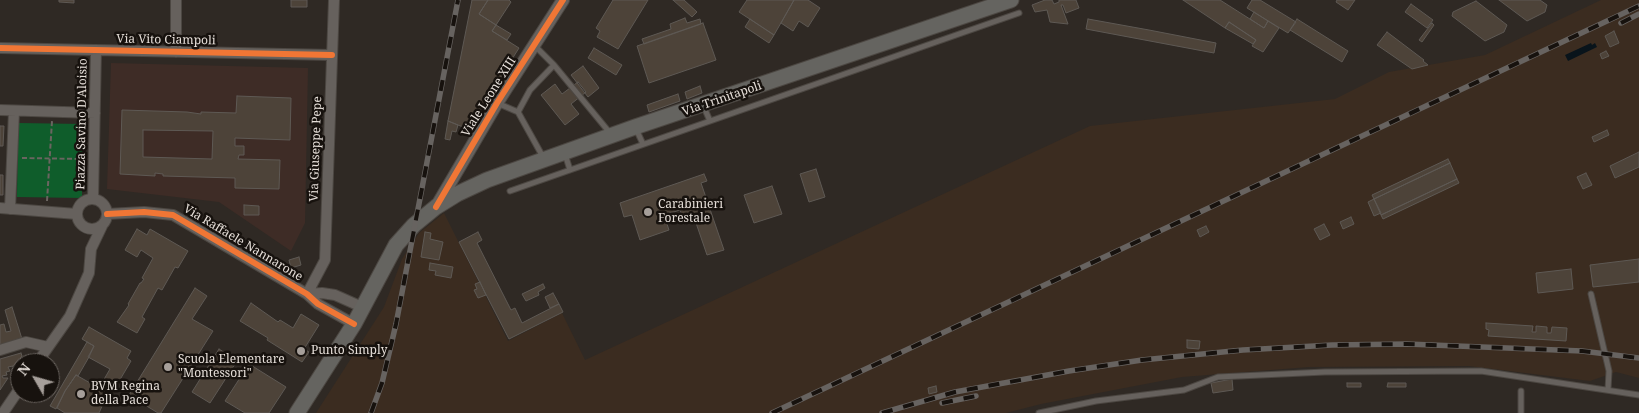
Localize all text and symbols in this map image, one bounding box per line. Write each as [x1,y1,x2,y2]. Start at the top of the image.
street label: Via Vito Ciampoli [116,32,216,48]
street label: Viale Leone XIII [459,55,519,139]
street label: Piazza Savino D'Aloisio [74,58,90,190]
street label: Via Trinitapoli [680,79,764,119]
street label: Via Giuseppe Pepe [307,96,325,202]
place label: Carabinieri Forestale [658,198,723,226]
street label: Via Raffaele Nannarone [181,202,305,284]
marker: Carabinieri Forestale [642,206,654,218]
place label: Punto Simply [311,344,387,358]
marker: Punto Simply [295,345,307,357]
north arrow [10,353,60,403]
place label: Scuola Elementare "Montessori" [178,353,285,381]
text: N [13,359,34,379]
marker: Scuola Elementare "Montessori" [162,361,174,373]
place label: BVM Regina della Pace [91,380,160,408]
marker: BVM Regina della Pace [75,388,87,400]

